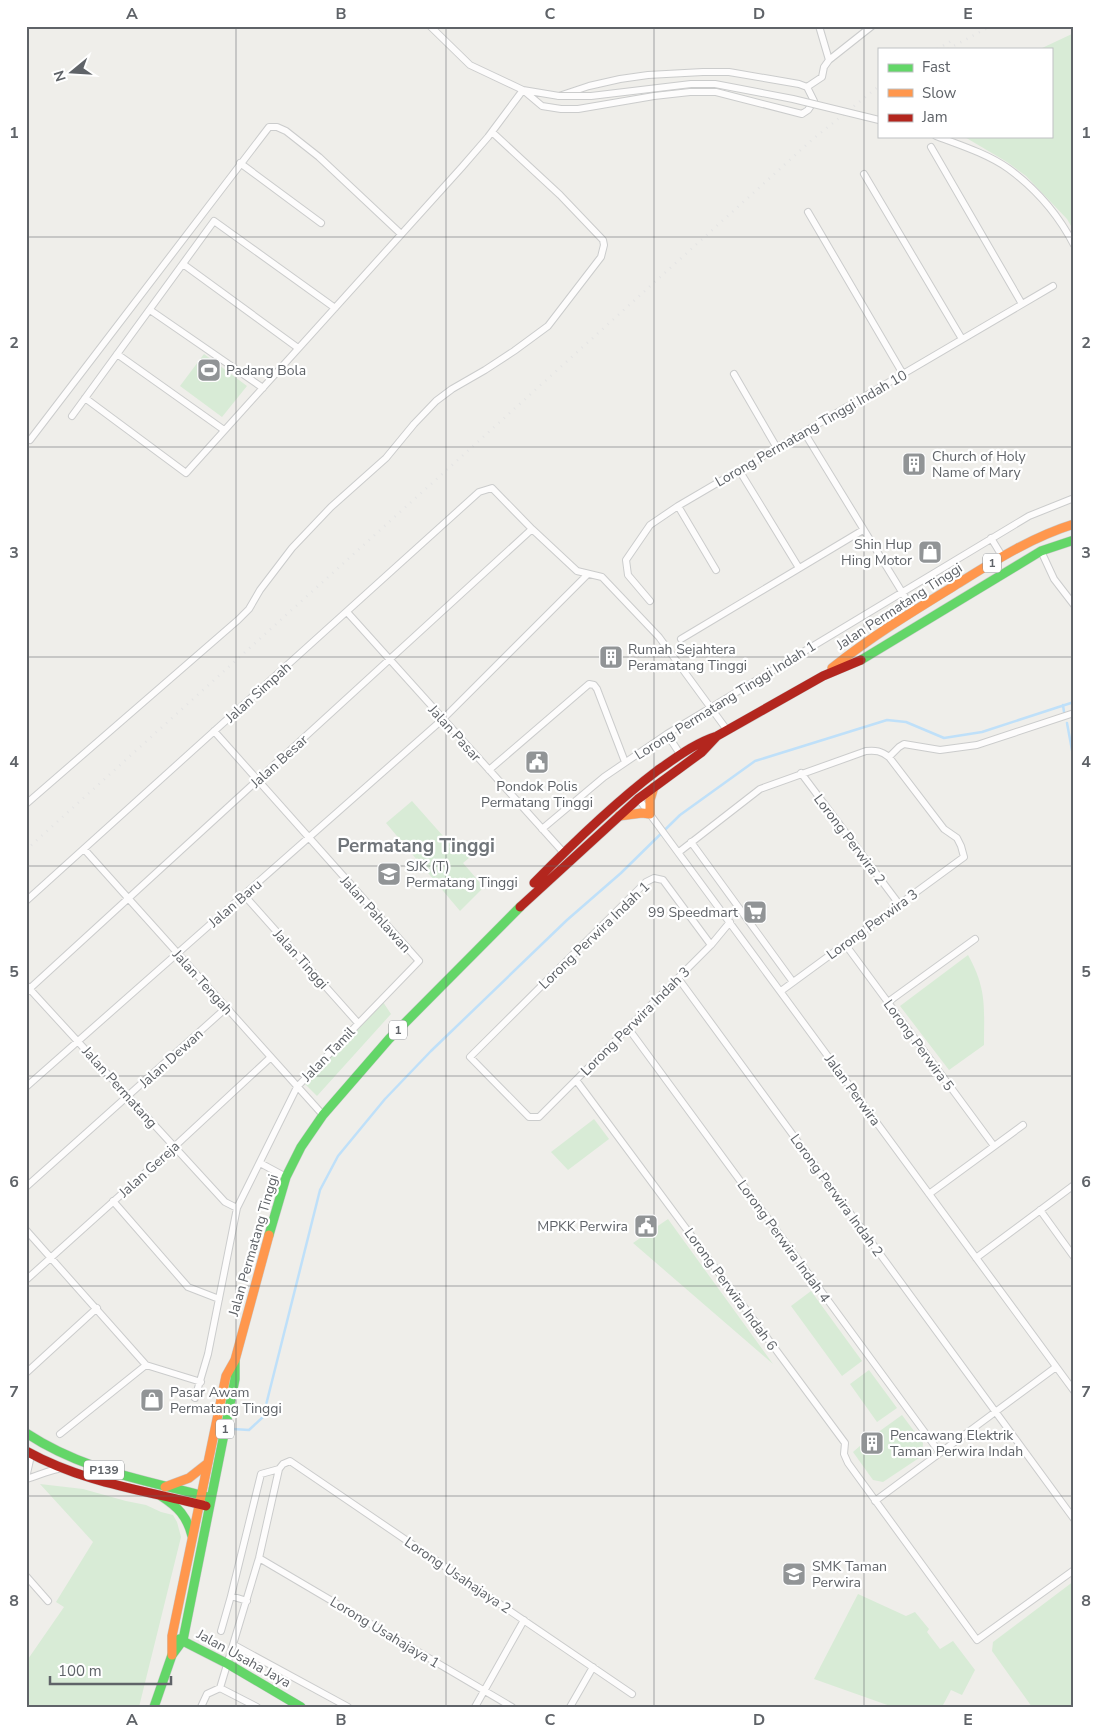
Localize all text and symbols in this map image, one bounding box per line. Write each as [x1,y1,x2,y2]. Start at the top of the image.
text: A [126,3,138,25]
text: B [335,3,347,25]
text: C [545,3,556,25]
text: D [753,3,765,25]
text: E [963,3,973,25]
north arrow [48,48,98,98]
legend [878,48,1052,138]
text: Fast [922,57,951,77]
text: N [49,68,71,84]
text: Slow [922,83,957,103]
text: Jam [921,107,948,127]
text: 1 [9,122,19,144]
text: 1 [1081,122,1091,144]
text: 2 [9,332,19,354]
text: 2 [1081,332,1091,354]
sports icon: Padang Bola [196,357,222,383]
place label: Padang Bola [226,361,306,380]
street label: Lorong Permatang Tinggi Indah 10 [712,366,911,491]
place label: Church of Holy Name of Mary [932,447,1027,482]
building icon: Church of Holy Name of Mary [901,451,927,477]
place label: Shin Hup Hing Motor [841,535,912,570]
shop icon: Shin Hup Hing Motor [917,539,943,565]
text: 3 [9,542,19,564]
text: 3 [1081,542,1091,564]
road number: 1 [983,554,1001,572]
street label: Jalan Permatang Tinggi [832,558,966,655]
street label: Lorong Permatang Tinggi Indah 1 [631,637,819,764]
place label: Rumah Sejahtera Peramatang Tinggi [628,640,747,675]
building icon: Rumah Sejahtera Peramatang Tinggi [598,644,624,670]
street label: Jalan Simpah [221,658,295,728]
street label: Jalan Pasar [423,700,485,766]
street label: Jalan Besar [246,731,312,793]
public building icon: Pondok Polis Permatang Tinggi [524,749,550,775]
text: 4 [9,751,19,773]
text: 4 [1081,751,1091,773]
place label: Pondok Polis Permatang Tinggi [481,777,593,812]
street label: Lorong Perwira 2 [809,790,890,888]
district label: Permatang Tinggi [337,833,495,859]
place label: SJK (T) Permatang Tinggi [406,857,518,892]
school or university icon: SJK (T) Permatang Tinggi [376,861,402,887]
street label: Jalan Pahlawan [335,871,415,957]
street label: Jalan Baru [204,875,266,932]
street label: Lorong Perwira Indah 1 [535,877,654,993]
street label: Lorong Perwira 3 [823,885,922,964]
supermarket icon: 99 Speedmart [742,899,768,925]
place label: 99 Speedmart [648,903,738,922]
street label: Jalan Tinggi [268,925,333,993]
street label: Jalan Tengah [168,945,237,1019]
text: 5 [9,961,19,983]
text: 5 [1081,961,1091,983]
street label: Lorong Perwira Indah 3 [577,963,694,1080]
street label: Lorong Perwira 5 [879,996,958,1095]
road number: 1 [389,1020,407,1040]
street label: Jalan Tamil [297,1022,360,1087]
street label: Jalan Dewan [135,1025,207,1093]
street label: Jalan Permatang [77,1042,161,1132]
street label: Jalan Perwira [820,1050,885,1130]
street label: Lorong Perwira Indah 2 [786,1130,888,1260]
street label: Jalan Gereja [114,1137,184,1202]
text: 6 [9,1171,19,1193]
text: 6 [1081,1171,1091,1193]
street label: Jalan Permatang Tinggi [224,1172,283,1319]
street label: Lorong Perwira Indah 4 [733,1176,835,1306]
public building icon: MPKK Perwira [633,1213,659,1239]
place label: MPKK Perwira [537,1217,628,1236]
street label: Lorong Perwira Indah 6 [680,1224,782,1354]
text: 7 [9,1381,19,1403]
text: 7 [1081,1381,1091,1403]
place label: Pasar Awam Permatang Tinggi [170,1383,282,1418]
shop icon: Pasar Awam Permatang Tinggi [139,1387,165,1413]
road number: 1 [216,1420,234,1438]
place label: Pencawang Elektrik Taman Perwira Indah [890,1426,1023,1461]
building icon: Pencawang Elektrik Taman Perwira Indah [859,1430,885,1456]
road number: P139 [84,1460,124,1480]
street label: Lorong Usahajaya 2 [401,1533,515,1618]
place label: SMK Taman Perwira [812,1557,887,1592]
school or university icon: SMK Taman Perwira [781,1561,807,1587]
text: 8 [9,1590,19,1612]
text: 8 [1081,1590,1091,1612]
street label: Lorong Usahajaya 1 [326,1592,443,1673]
street label: Jalan Usaha Jaya [192,1624,294,1692]
scale bar [50,1653,171,1685]
text: 100 m [58,1661,102,1681]
text: A [126,1709,138,1731]
text: B [335,1709,347,1731]
text: C [545,1709,556,1731]
text: D [753,1709,765,1731]
text: E [963,1709,973,1731]

